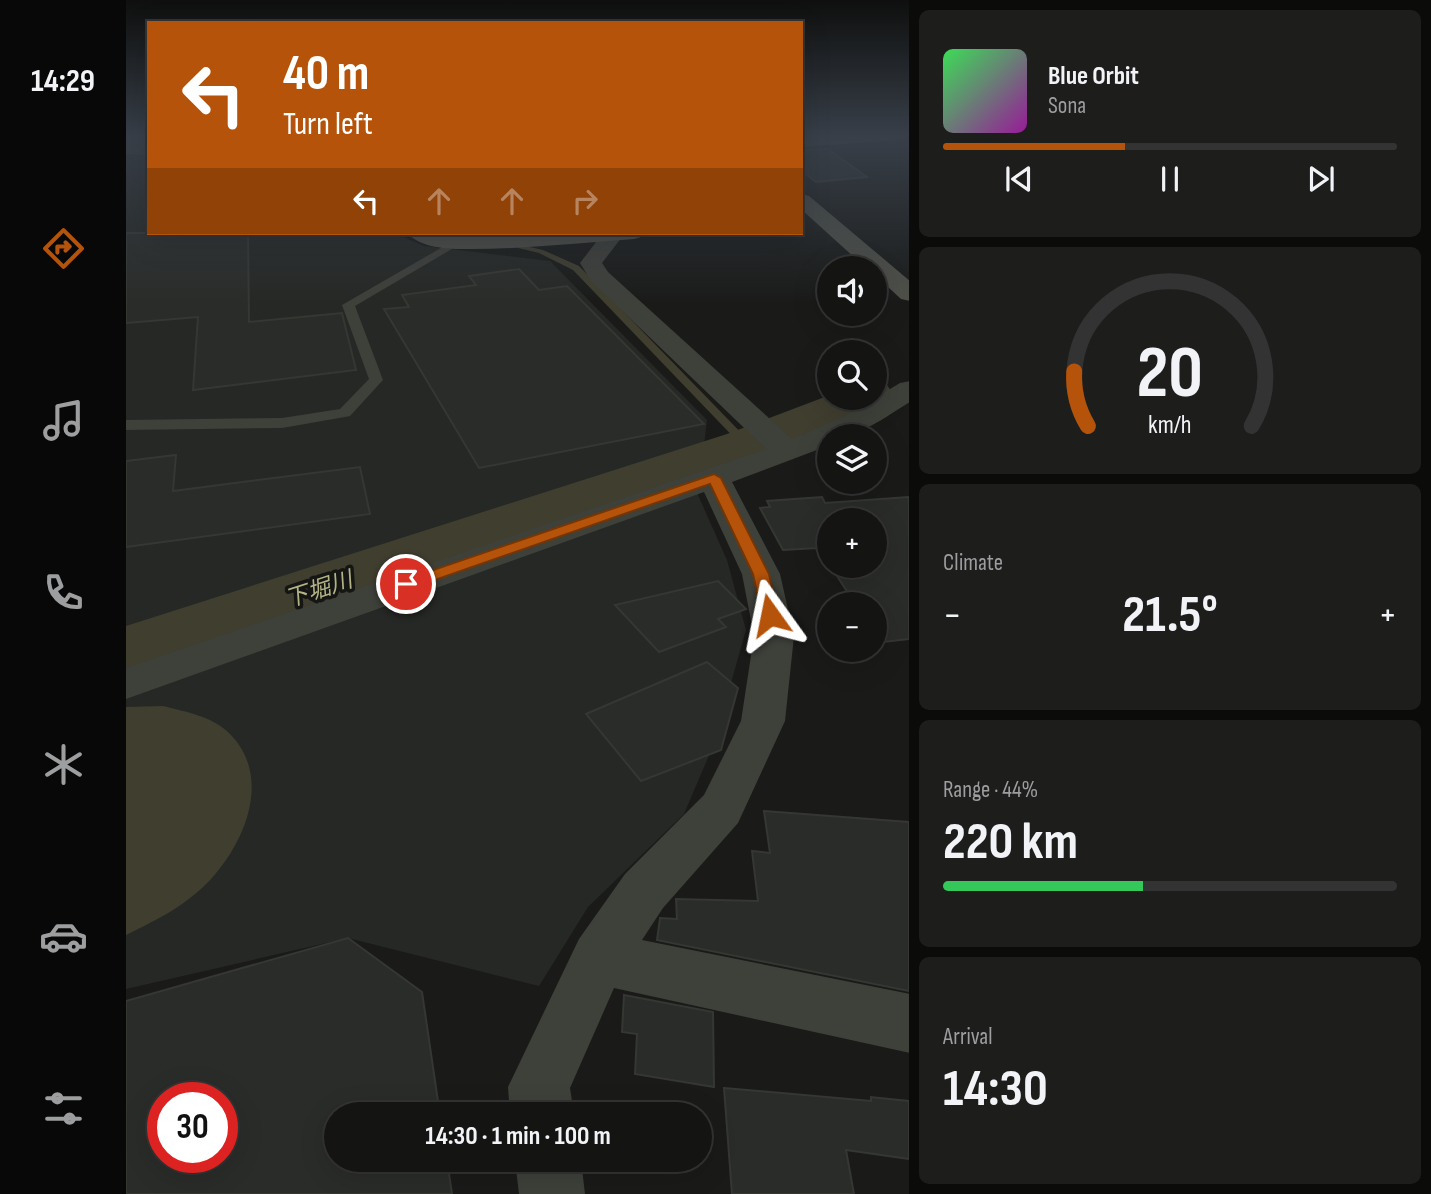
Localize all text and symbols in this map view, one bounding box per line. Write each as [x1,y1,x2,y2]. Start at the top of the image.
text: 40 m [283,45,369,104]
icon: left [168,49,259,140]
text: Blue Orbit [1048,61,1139,92]
text: 14:29 [31,62,95,101]
text: Sona [1048,92,1086,120]
text: Turn left [283,105,373,144]
icon: previous [1000,160,1038,198]
icon: pause [1151,160,1189,198]
icon: next [1302,160,1340,198]
icon: left [347,182,385,220]
icon: ahead [420,182,458,220]
icon: ahead [493,182,531,220]
icon: right [566,182,604,220]
icon: directions [39,224,88,273]
map controls [817,256,887,662]
button: sound [817,256,887,326]
text: 20 [1137,331,1203,419]
button: search [817,340,887,410]
icon: music [39,396,88,445]
text: km/h [1148,410,1192,441]
button: layers [817,424,887,494]
button: + [817,508,887,578]
text: Climate [943,549,1003,577]
pin [376,554,436,614]
water label: 下堀川 [282,565,359,614]
icon: arrive [387,565,425,603]
icon: phone [39,568,88,617]
position arrow [733,578,807,652]
text: 21.5° [1122,584,1218,647]
button: − [817,592,887,662]
text: − [943,593,962,638]
text: + [1378,593,1397,638]
icon: climate [39,740,88,789]
text: Range · 44% [943,776,1038,804]
text: 220 km [943,811,1078,874]
icon: car [39,912,88,961]
text: Arrival [943,1023,992,1051]
text: 14:30 [943,1058,1048,1121]
speed limit sign: 30 [147,1082,238,1173]
icon: filters [39,1084,88,1133]
text: 14:30 · 1 min · 100 m [425,1121,611,1152]

